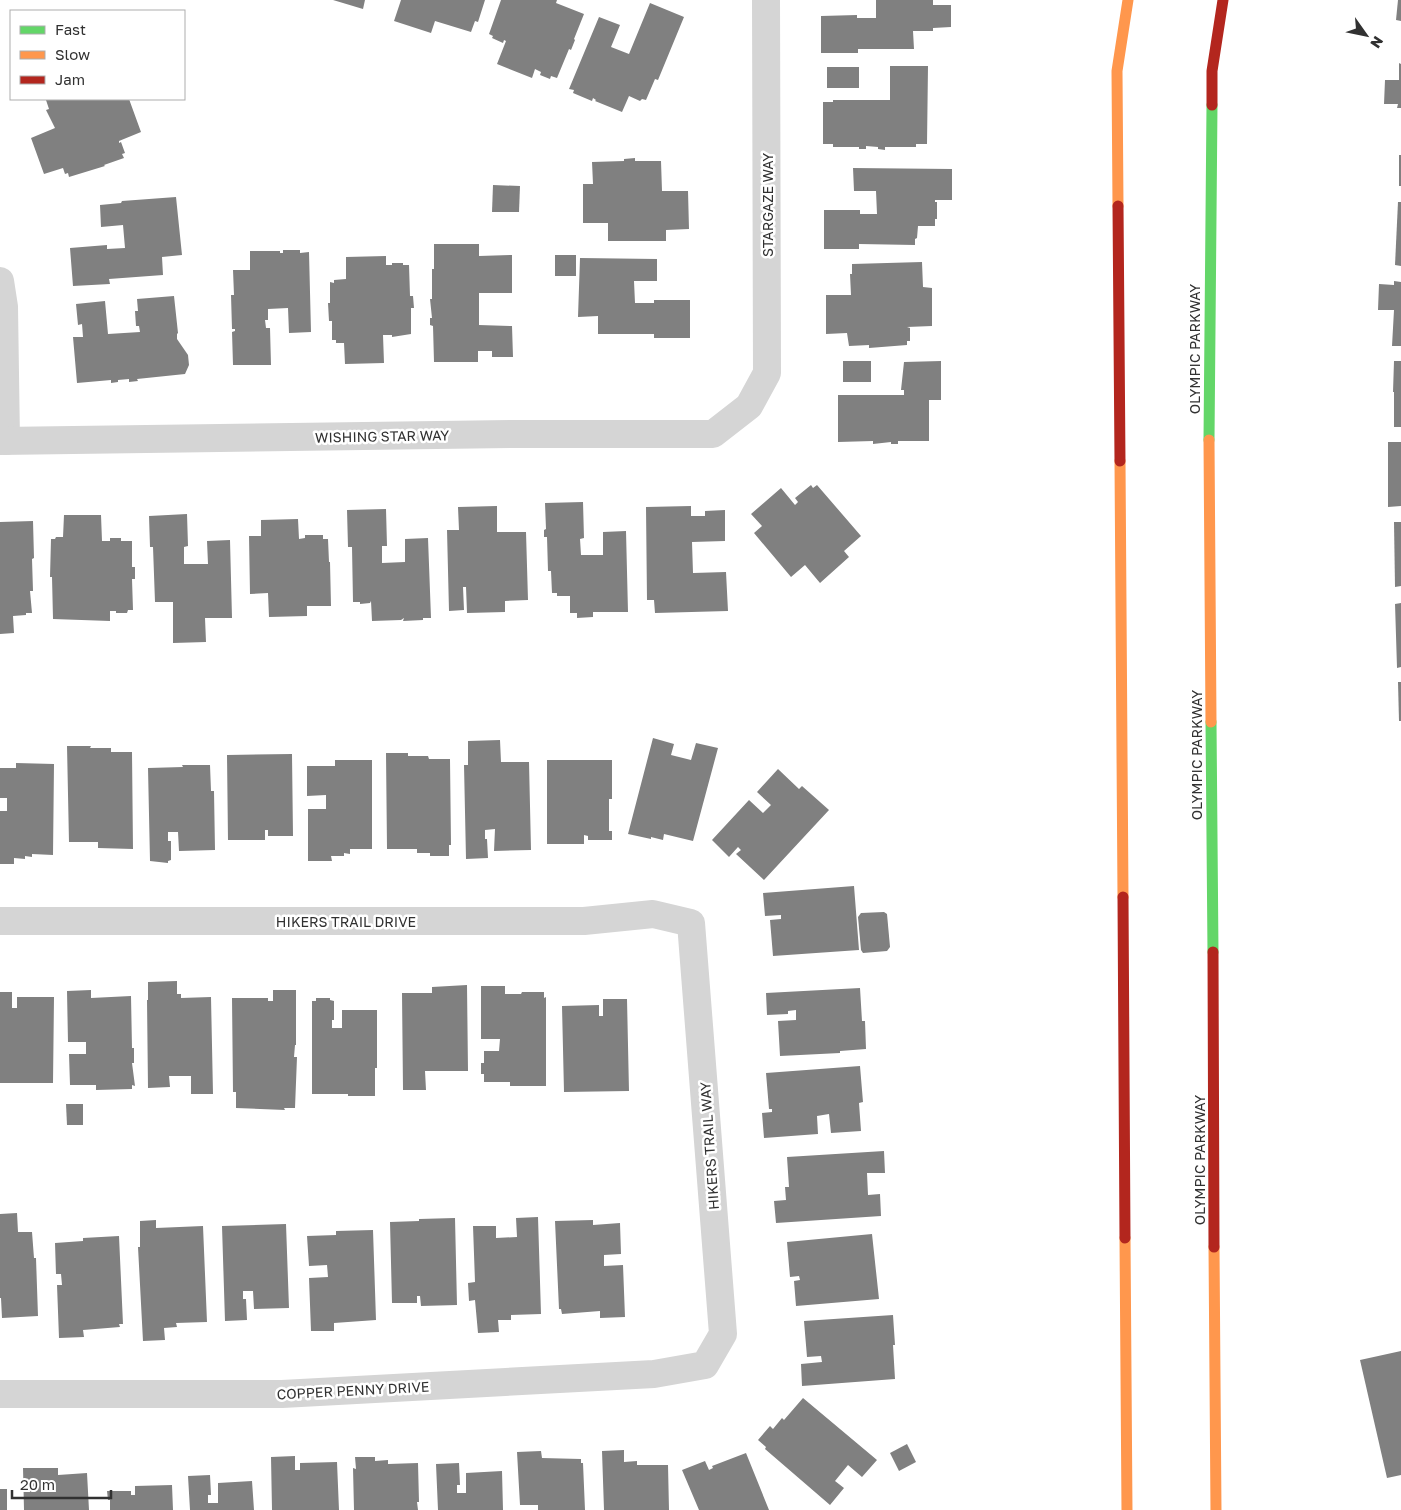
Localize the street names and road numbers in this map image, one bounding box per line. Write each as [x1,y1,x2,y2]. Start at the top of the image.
street label: STARGAZE WAY [759,153,776,257]
street label: OLYMPIC PARKWAY [1186,284,1203,414]
street label: WISHING STAR WAY [315,426,449,446]
street label: OLYMPIC PARKWAY [1188,690,1205,820]
street label: HIKERS TRAIL DRIVE [276,913,416,930]
street label: HIKERS TRAIL WAY [696,1081,722,1211]
street label: OLYMPIC PARKWAY [1191,1095,1208,1225]
street label: COPPER PENNY DRIVE [276,1378,430,1402]

